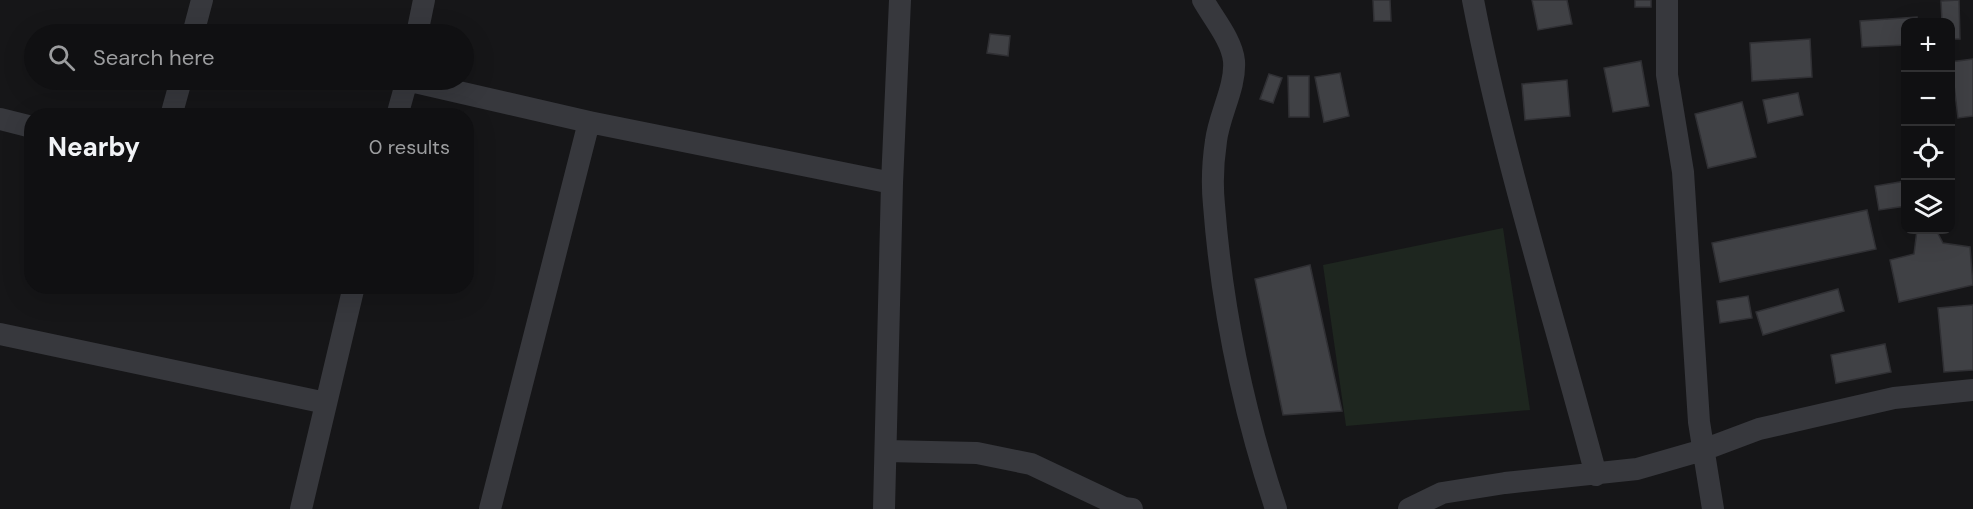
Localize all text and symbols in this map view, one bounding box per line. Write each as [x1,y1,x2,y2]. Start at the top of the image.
map controls [1901,18,1955,234]
button: + [1901,18,1955,72]
search box [24,24,474,90]
icon: search [45,41,78,74]
text: Search here [93,43,214,72]
button: − [1901,72,1955,126]
button: locate [1901,126,1955,180]
text: Nearby [48,130,140,164]
text: 0 results [369,134,450,160]
button: layers [1901,180,1955,234]

